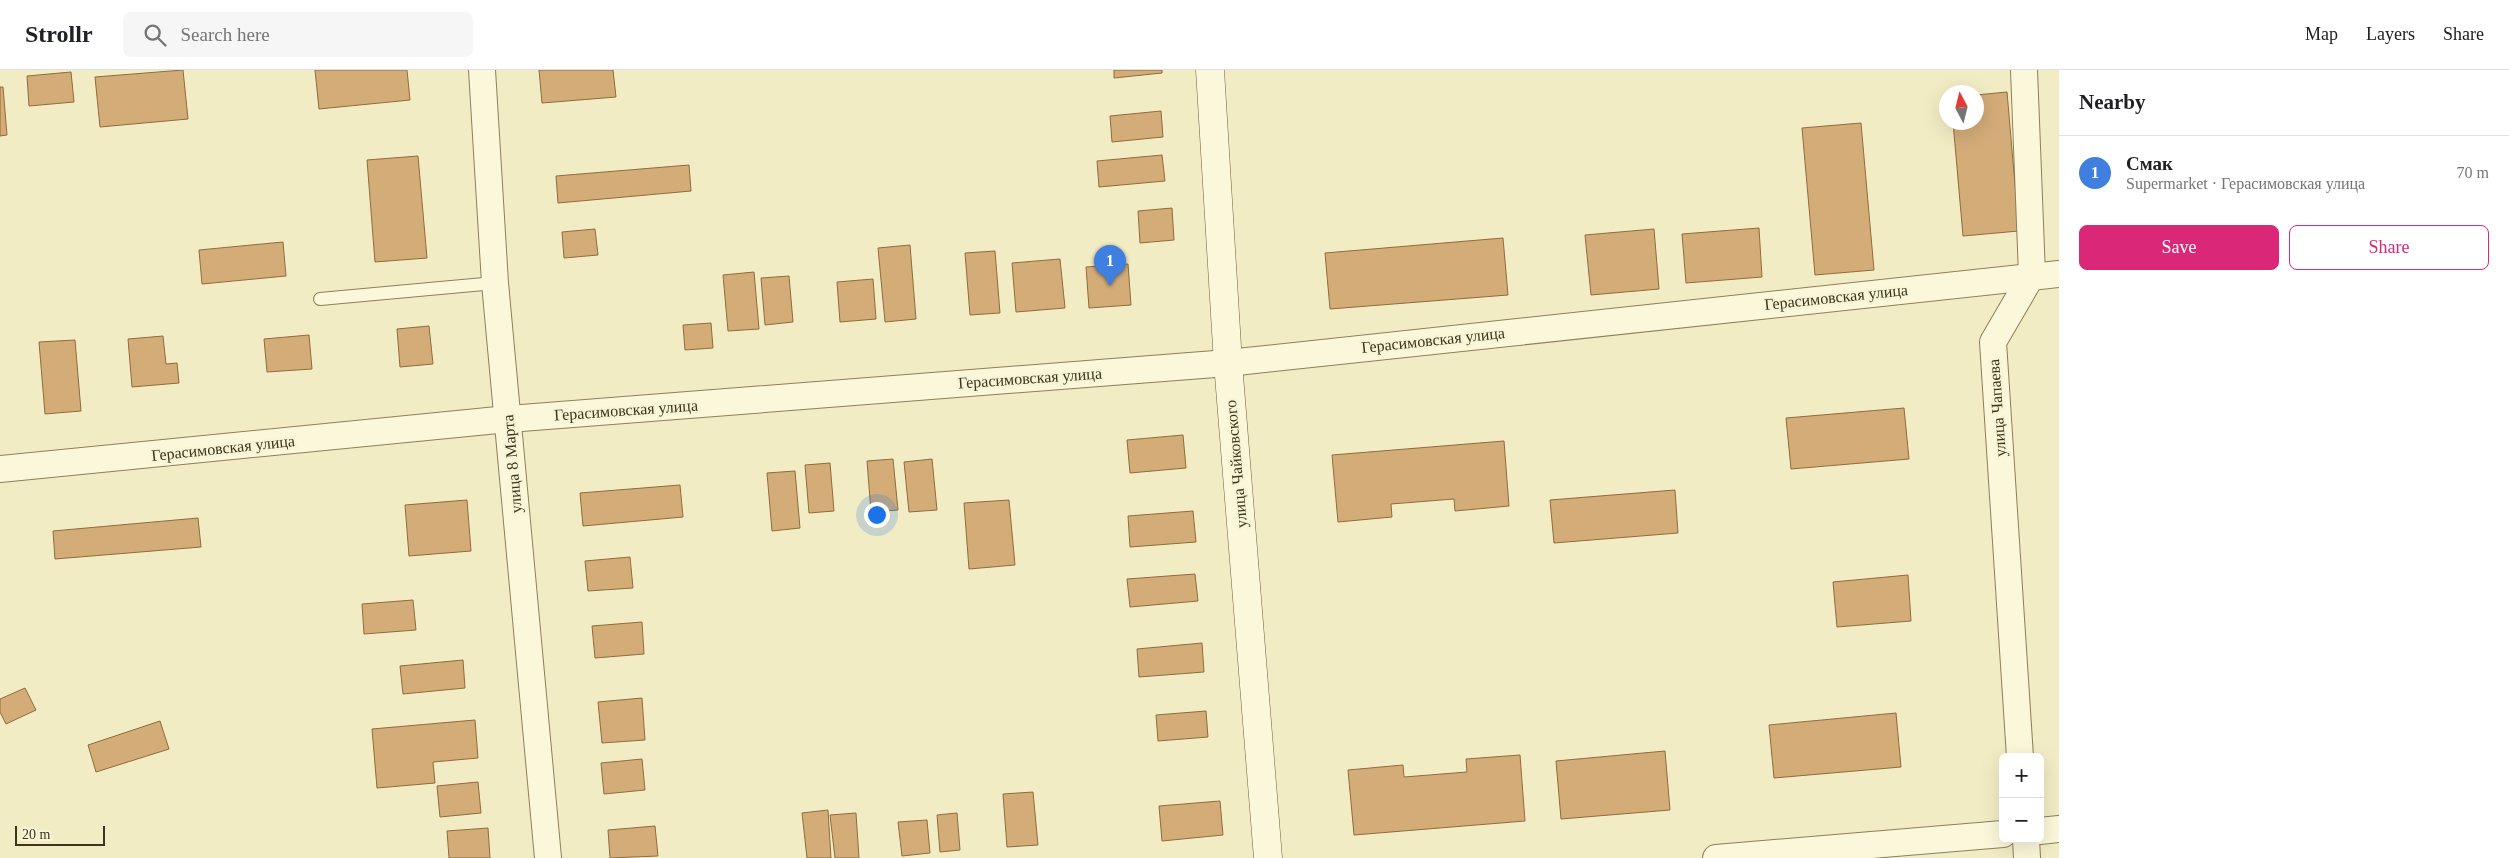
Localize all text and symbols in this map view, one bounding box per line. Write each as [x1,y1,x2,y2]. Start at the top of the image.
search box [123,12,473,57]
text: Strollr [25,21,93,47]
icon: search [141,21,169,49]
text: Search here [181,24,270,45]
text: Map [2305,24,2338,44]
text: Layers [2366,24,2415,44]
text: Share [2443,24,2484,44]
north arrow [1939,85,1984,130]
text: Nearby [2079,90,2146,114]
text: Смак [2126,153,2173,174]
text: 1 [2091,164,2099,181]
text: 70 m [2457,164,2489,181]
text: Supermarket · Герасимовская улица [2126,175,2365,192]
button: Save [2079,225,2279,270]
button: Share [2289,225,2489,270]
pin: 1 [1094,245,1126,286]
street label: Герасимовская улица [1763,281,1909,314]
street label: Герасимовская улица [1360,324,1506,357]
street label: улица Чапаева [1985,358,2010,457]
street label: Герасимовская улица [958,364,1103,393]
street label: Герасимовская улица [554,396,699,425]
street label: улица Чайковского [1222,399,1251,529]
street label: улица 8 Марта [499,414,526,514]
street label: Герасимовская улица [150,432,296,465]
your location [864,502,890,528]
map controls [1999,753,2044,843]
button: + [1999,753,2044,798]
button: − [1999,798,2044,843]
scale bar [15,823,105,846]
text: 20 m [22,827,50,842]

